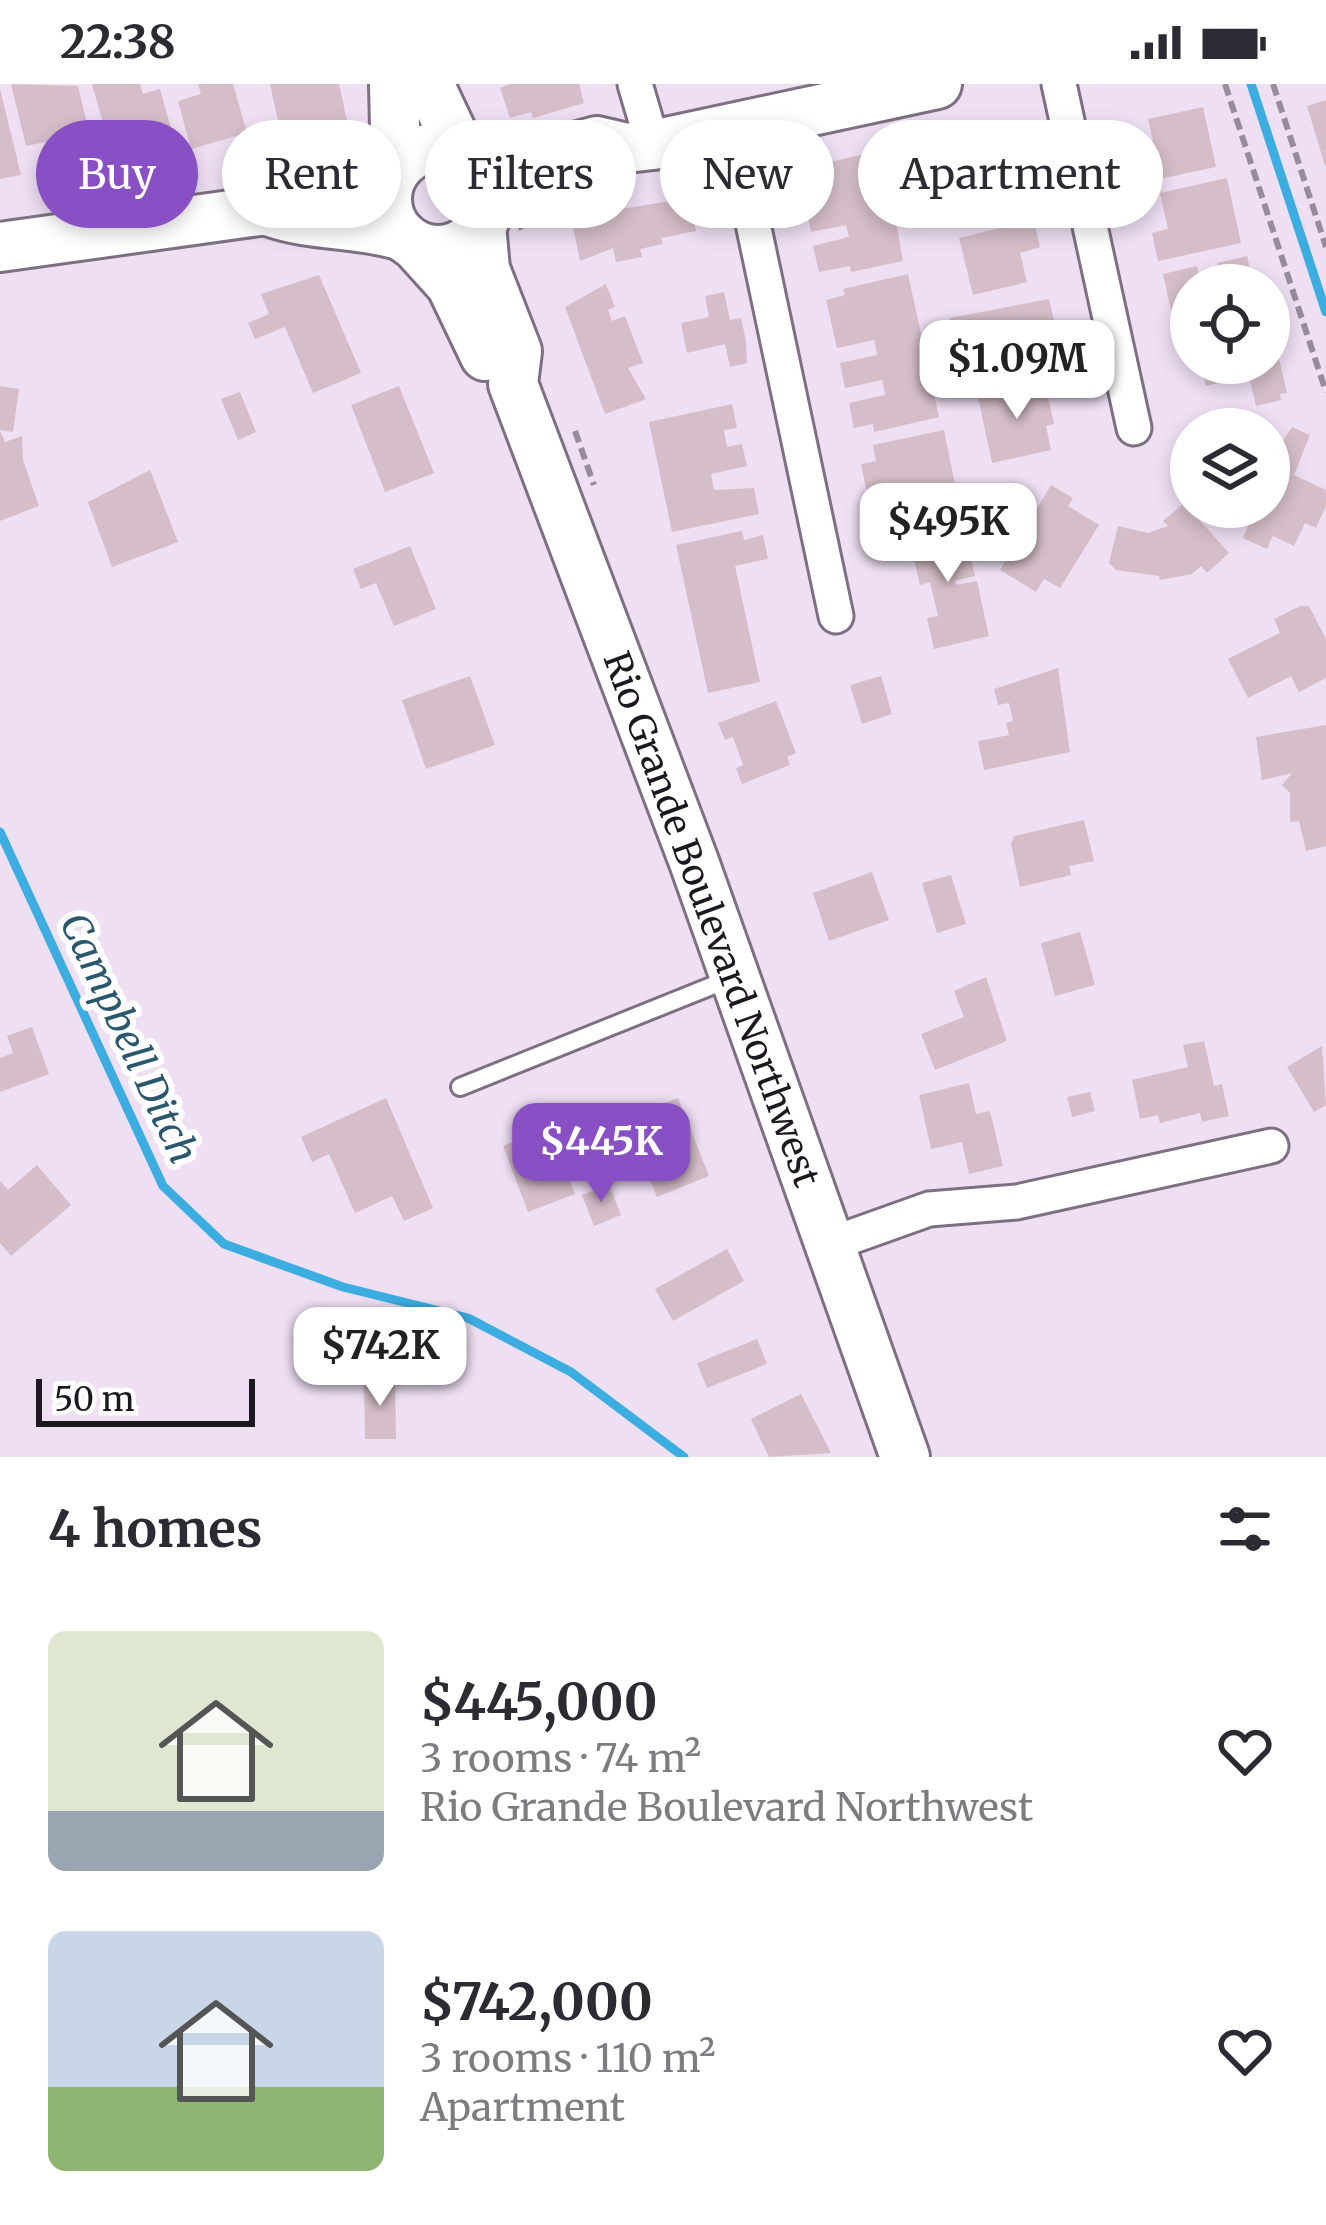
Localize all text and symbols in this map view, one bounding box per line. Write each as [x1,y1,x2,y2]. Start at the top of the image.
text: 22:38 [60,14,176,70]
chip: Buy [36,120,198,228]
chip: Rent [222,120,401,228]
chip: Filters [425,120,636,228]
chip: New [660,120,834,228]
chip: Apartment [858,120,1163,228]
map controls [1170,264,1290,528]
button: locate [1170,264,1290,384]
pin: $1.09M [919,320,1115,422]
text: $1.09M [947,334,1087,383]
button: layers [1170,408,1290,528]
pin: $495K [864,483,1032,585]
text: $495K [887,497,1009,546]
street label: Rio Grande Boulevard Northwest [594,646,829,1193]
water label: Campbell Ditch [49,905,208,1171]
pin: $445K [517,1103,685,1205]
text: $445K [539,1117,663,1166]
pin: $742K [296,1307,464,1409]
text: $742K [320,1321,440,1370]
scale bar [36,1373,255,1426]
text: 50 m [54,1379,135,1420]
icon: filters [1212,1496,1278,1562]
text: 4 homes [48,1497,262,1561]
text: $445,000 [420,1670,658,1734]
icon: home [144,1679,288,1823]
icon: heart [1212,1718,1278,1784]
text: 3 rooms · 74 m² [420,1734,701,1783]
text: Rio Grande Boulevard Northwest [420,1783,1033,1832]
text: $742,000 [420,1970,653,2034]
icon: home [144,1979,288,2123]
icon: heart [1212,2018,1278,2084]
text: 3 rooms · 110 m² [420,2034,716,2083]
text: Apartment [420,2083,625,2132]

